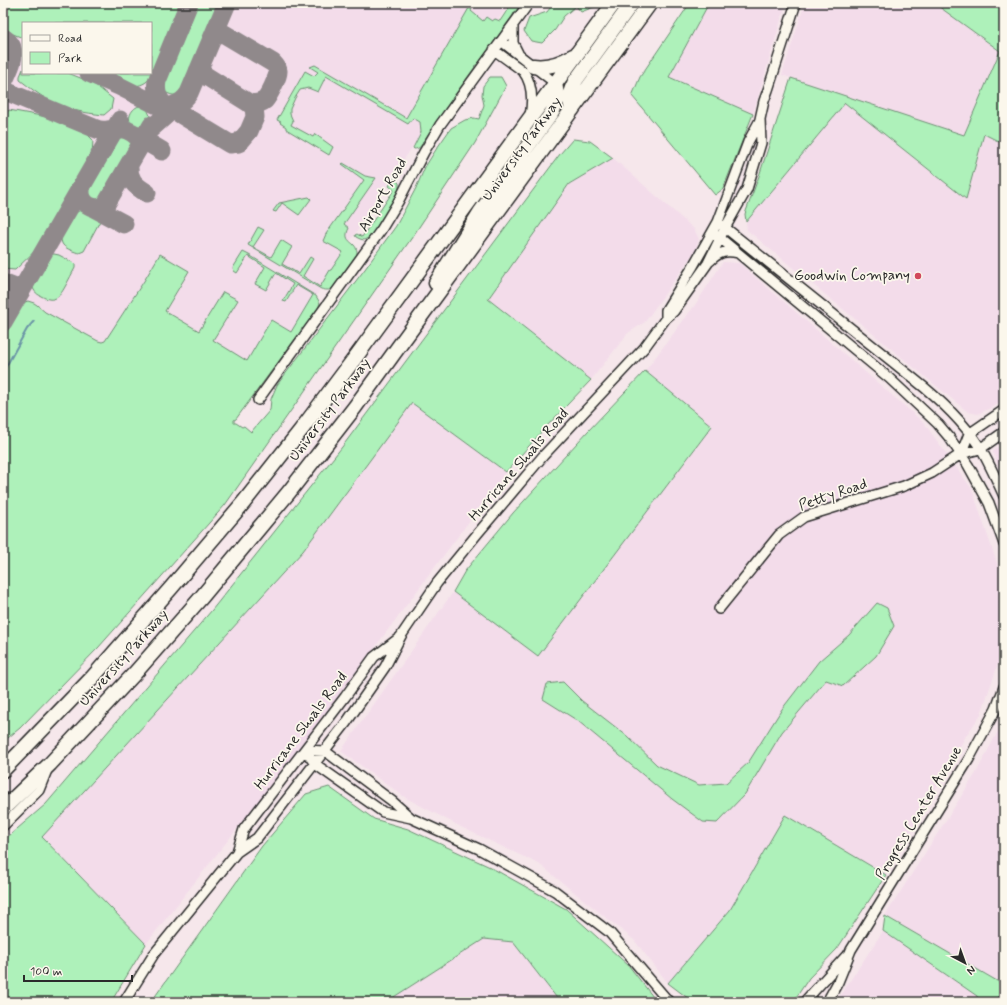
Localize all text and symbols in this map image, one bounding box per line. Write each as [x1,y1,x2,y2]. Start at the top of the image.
legend [22,22,152,74]
text: Road [58,31,82,47]
text: Park [58,51,82,67]
street label: University Parkway [477,93,567,205]
street label: Airport Road [354,154,412,236]
place label: Goodwin Company [794,266,910,286]
marker: Goodwin Company [913,271,923,281]
street label: University Parkway [285,354,376,466]
street label: Hurricane Shoals Road [464,404,574,526]
street label: Petty Road [796,474,870,516]
street label: University Parkway [75,605,173,711]
street label: Hurricane Shoals Road [250,668,352,794]
street label: Progress Center Avenue [871,742,967,884]
north arrow [945,943,985,983]
scale bar [24,957,132,983]
text: N [964,962,978,977]
text: 100 m [30,964,62,980]

